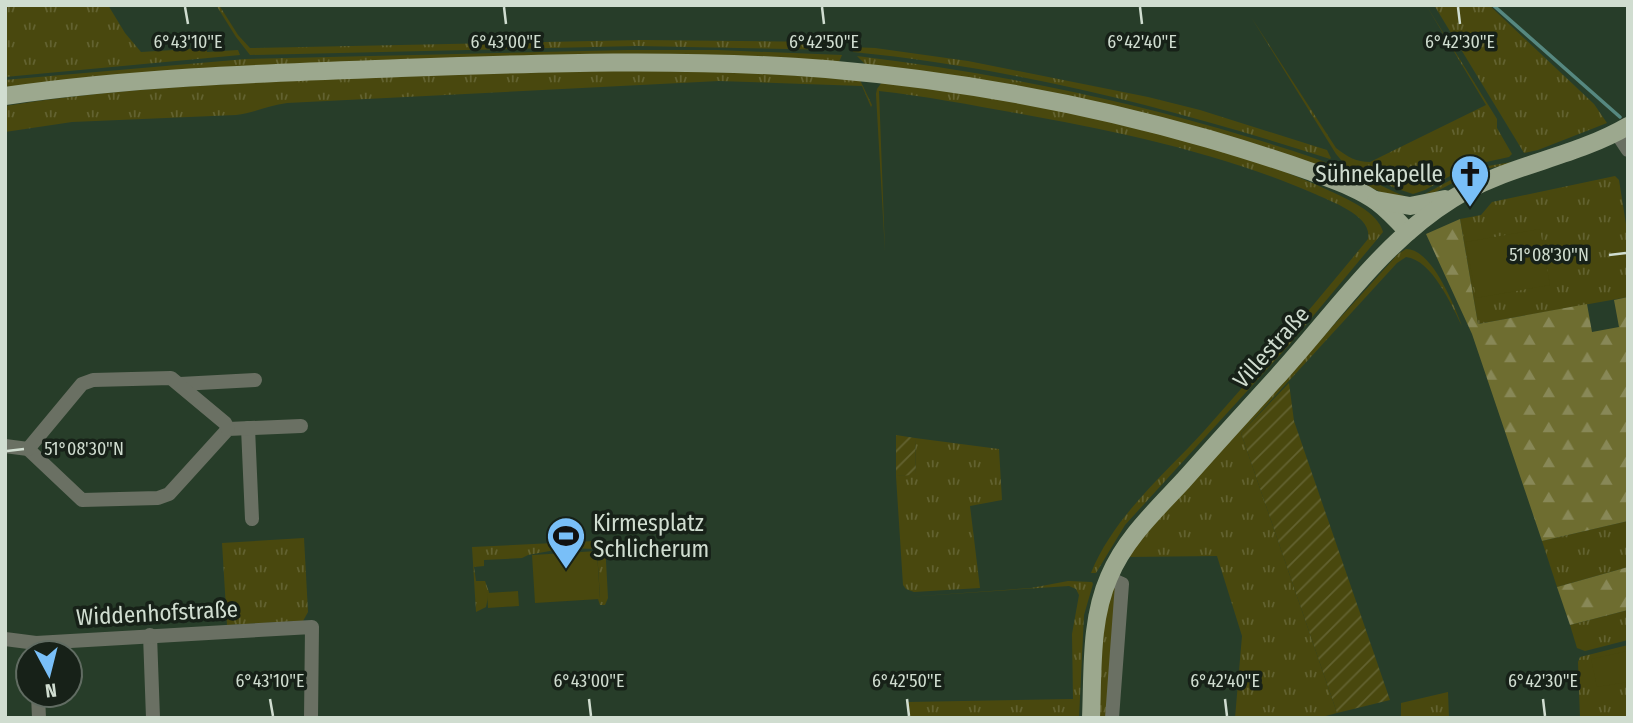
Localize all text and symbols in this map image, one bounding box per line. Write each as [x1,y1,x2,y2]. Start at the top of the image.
text: 6°43'10"E [154,31,222,53]
text: 6°43'00"E [470,31,542,53]
text: 6°42'50"E [789,31,859,53]
text: 6°42'40"E [1107,31,1177,53]
text: 6°42'30"E [1425,31,1495,53]
church icon: Sühnekapelle [1449,153,1491,208]
place label: Sühnekapelle [1315,160,1443,188]
text: 51°08'30"N [1509,244,1589,266]
street label: Villestraße [1227,300,1315,394]
text: 51°08'30"N [44,438,124,460]
place label: Kirmesplatz Schlicherum [593,509,709,563]
sports icon: Kirmesplatz Schlicherum [545,515,587,570]
street label: Widdenhofstraße [75,595,239,631]
north arrow [14,639,84,709]
text: 6°43'10"E [236,670,304,692]
text: 6°43'00"E [553,670,625,692]
text: 6°42'50"E [872,670,942,692]
text: 6°42'40"E [1190,670,1260,692]
text: 6°42'30"E [1508,670,1578,692]
text: N [44,678,58,702]

